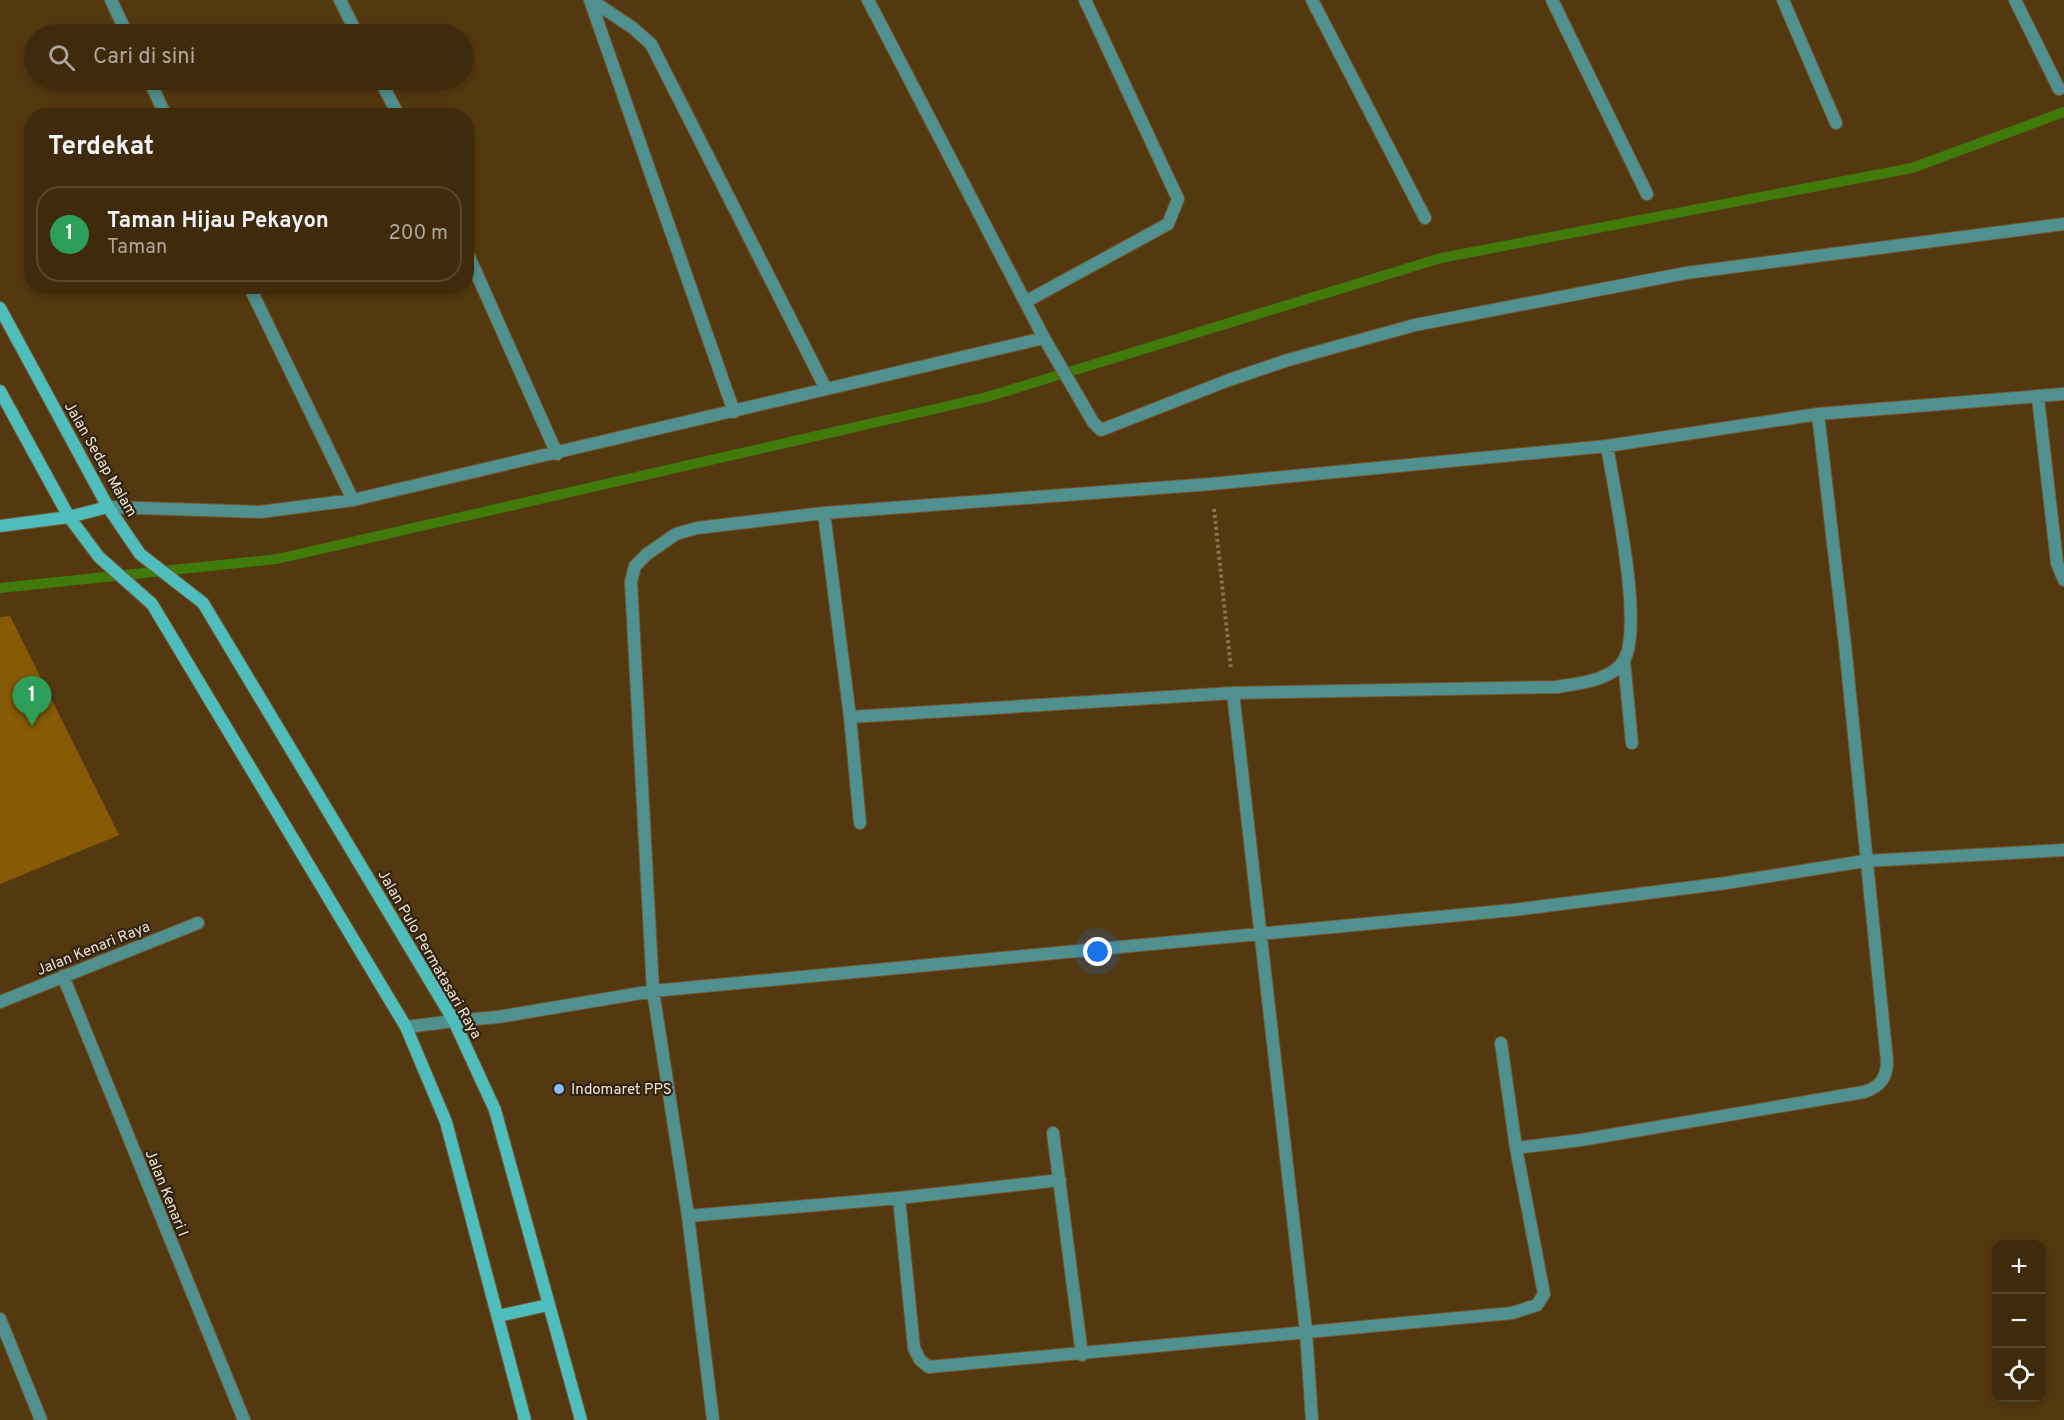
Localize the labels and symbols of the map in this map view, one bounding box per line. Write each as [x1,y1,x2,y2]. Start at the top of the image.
street label: Jalan Sedap Malam [59,399,140,521]
pin: 1 [12,676,51,726]
street label: Jalan Pulo Permatasari Raya [372,867,485,1043]
street label: Jalan Kenari Raya [34,918,153,981]
your location [1083,937,1112,966]
place label: Indomaret PPS [571,1081,672,1100]
marker: Indomaret PPS [552,1082,566,1096]
street label: Jalan Kenari I [140,1147,192,1240]

